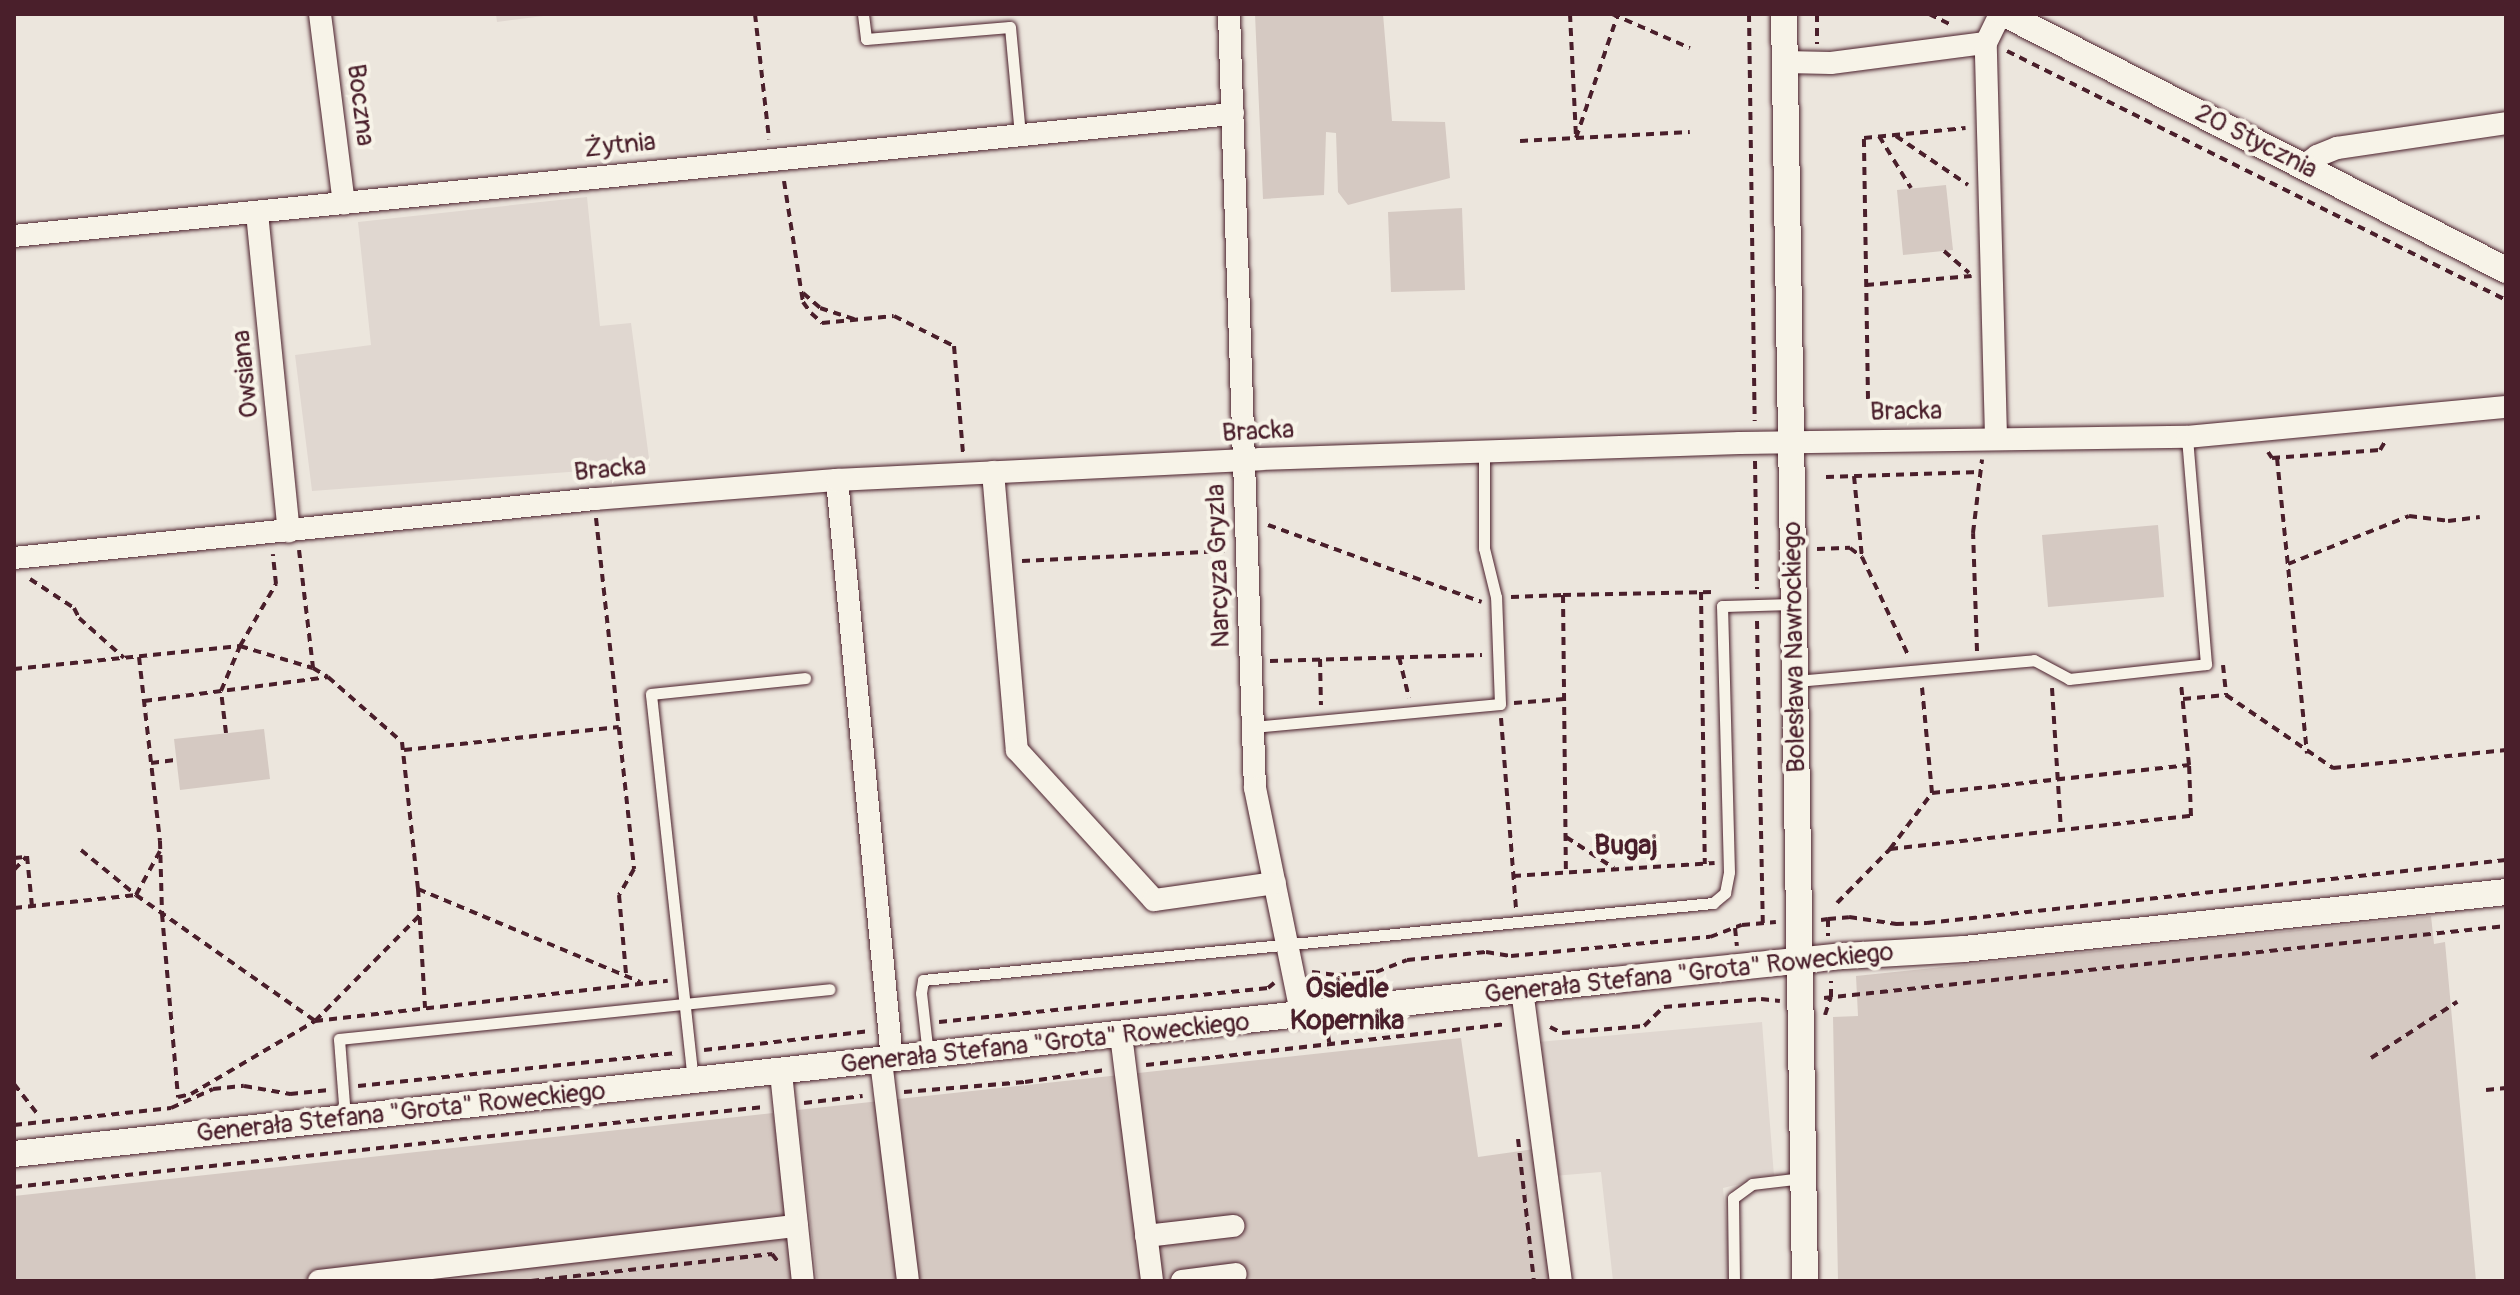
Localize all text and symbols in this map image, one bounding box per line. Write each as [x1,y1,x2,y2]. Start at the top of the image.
street label: Boczna [340,62,380,148]
street label: 20 Stycznia [2190,98,2322,186]
street label: Żytnia [583,127,657,165]
street label: Owsiana [226,328,266,420]
street label: Bracka [1870,396,1942,428]
street label: Bracka [1221,415,1295,449]
street label: Bracka [573,451,647,489]
street label: Narcyza Gryzla [1201,484,1237,648]
street label: Bolesława Nawrockiego [1777,521,1813,773]
district label: Bugaj [1594,829,1658,863]
street label: Generała Stefana "Grota" Roweckiego [1483,937,1895,1011]
district label: Osiedle Kopernika [1290,972,1404,1038]
street label: Generała Stefana "Grota" Roweckiego [839,1007,1251,1081]
street label: Generała Stefana "Grota" Roweckiego [195,1076,607,1150]

